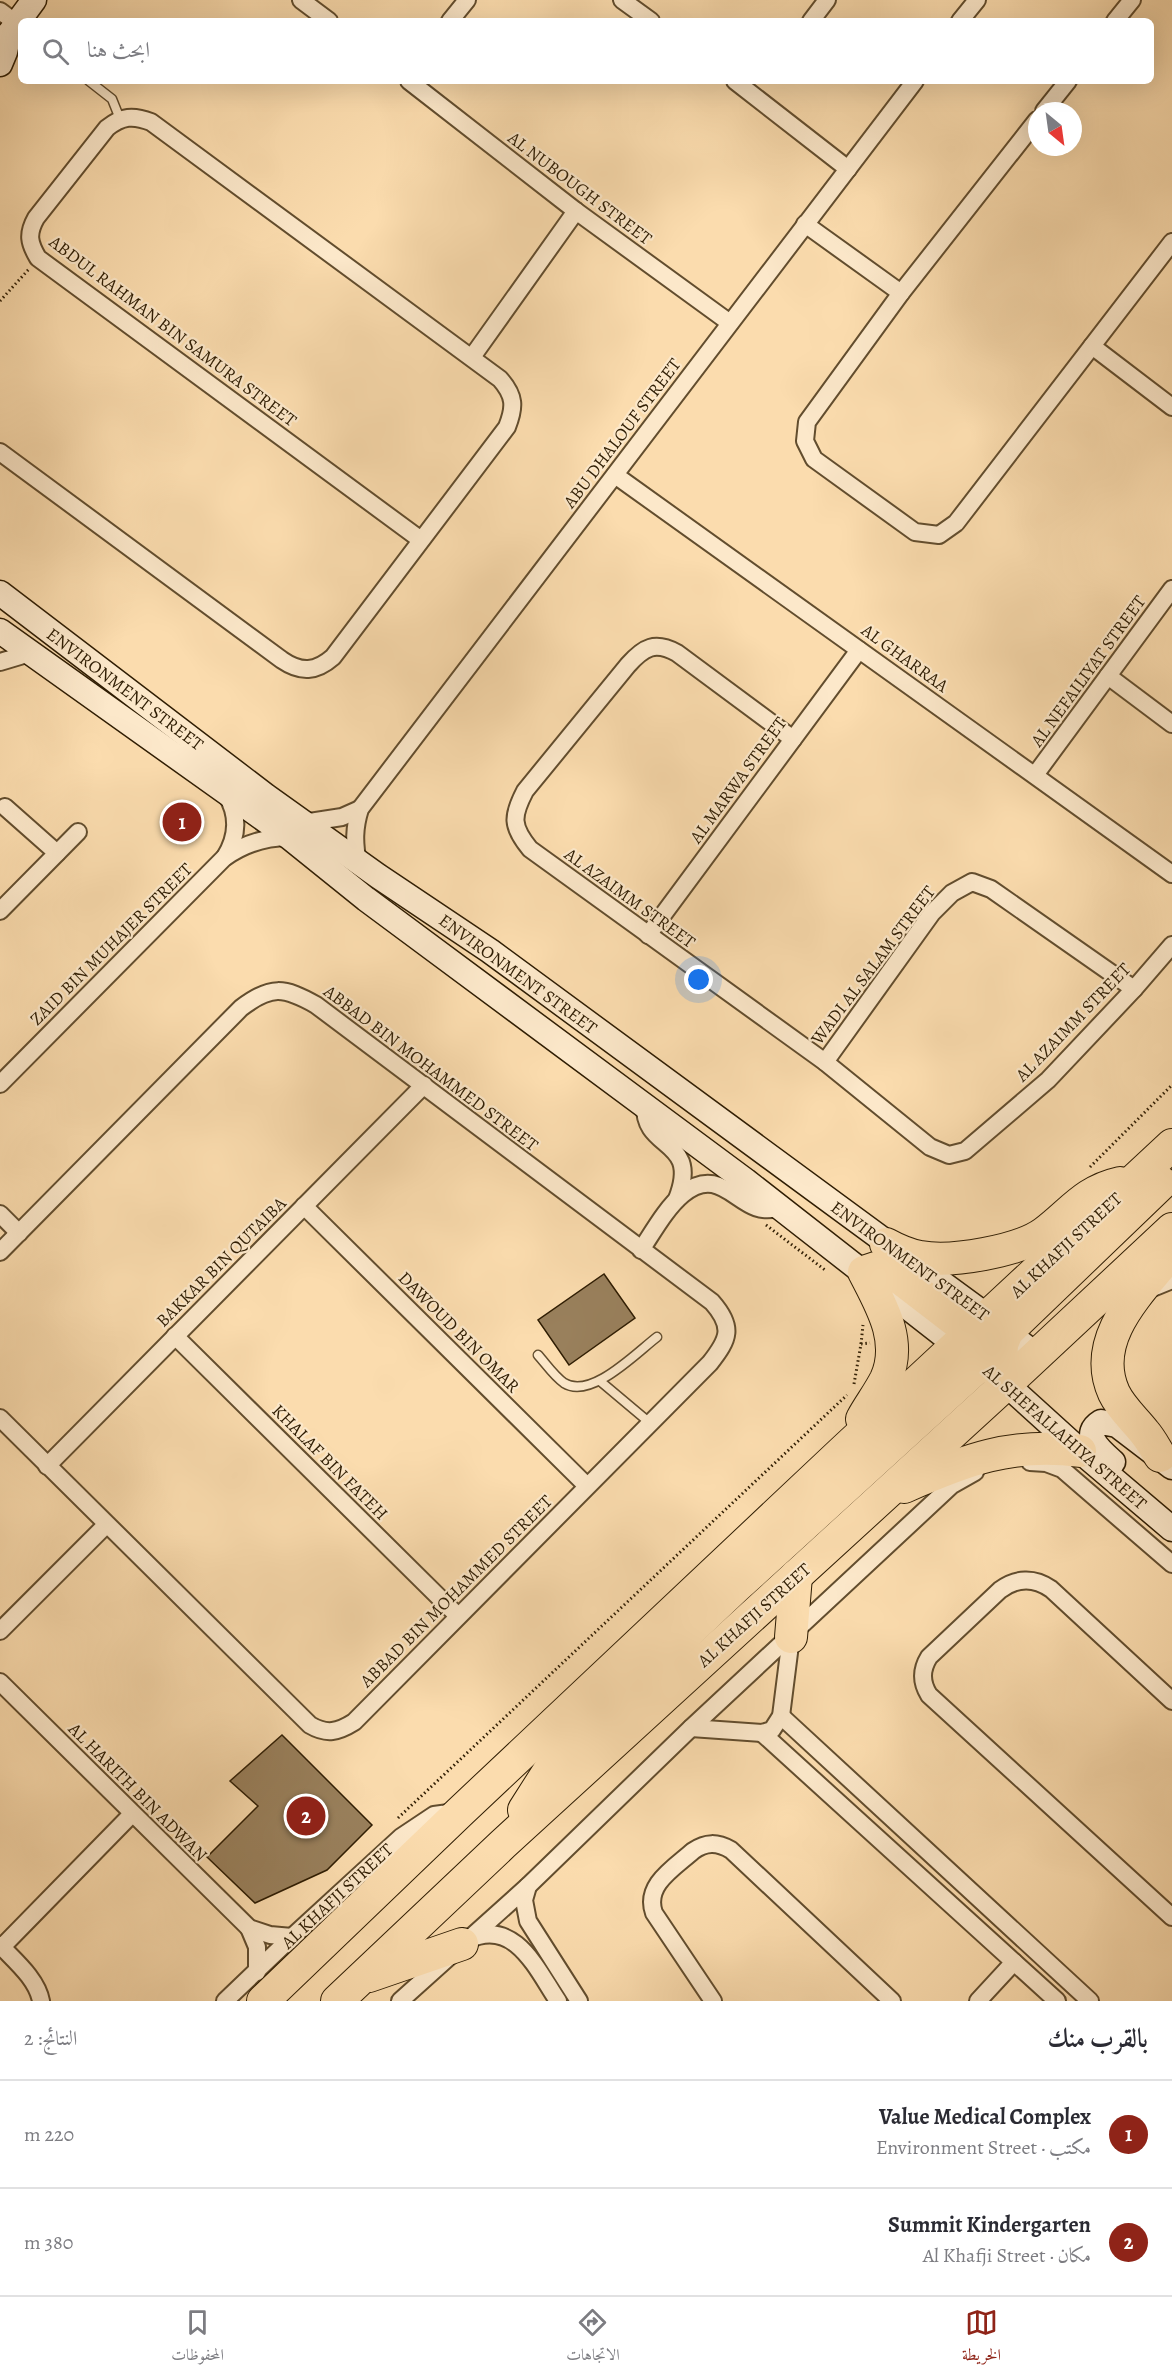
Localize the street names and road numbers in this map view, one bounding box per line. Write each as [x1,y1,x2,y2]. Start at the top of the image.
street label: AL NUBOUGH STREET [502,125,657,250]
street label: ABDUL RAHMAN BIN SAMURA STREET [44,229,302,432]
street label: ABU DHALOUF STREET [557,353,686,514]
street label: AL NEFAILIYAT STREET [1024,590,1151,752]
street label: AL GHARRAA [856,618,954,698]
street label: ENVIRONMENT STREET [42,622,208,756]
street label: AL MARWA STREET [683,712,792,849]
street label: AL AZAIMM STREET [559,842,700,954]
street label: ZAID BIN MUHAJER STREET [24,857,198,1031]
street label: WADI AL SALAM STREET [805,881,941,1050]
street label: ENVIRONMENT STREET [434,908,602,1040]
street label: AL AZAIMM STREET [1009,957,1136,1087]
street label: ABBAD BIN MOHAMMED STREET [318,979,543,1157]
street label: AL KHAFJI STREET [1004,1187,1127,1304]
street label: BAKKAR BIN QUTAIBA [151,1191,292,1332]
street label: ENVIRONMENT STREET [826,1195,994,1327]
street label: DAWOUD BIN OMAR [393,1266,525,1398]
street label: AL SHEFALLAHIYA STREET [977,1358,1152,1515]
street label: KHALAF BIN FATEH [267,1399,393,1525]
street label: ABBAD BIN MOHAMMED STREET [354,1490,557,1693]
street label: AL KHAFJI STREET [691,1558,816,1673]
street label: AL HARITH BIN ADWAN [63,1717,213,1867]
street label: AL KHAFJI STREET [275,1838,398,1955]

